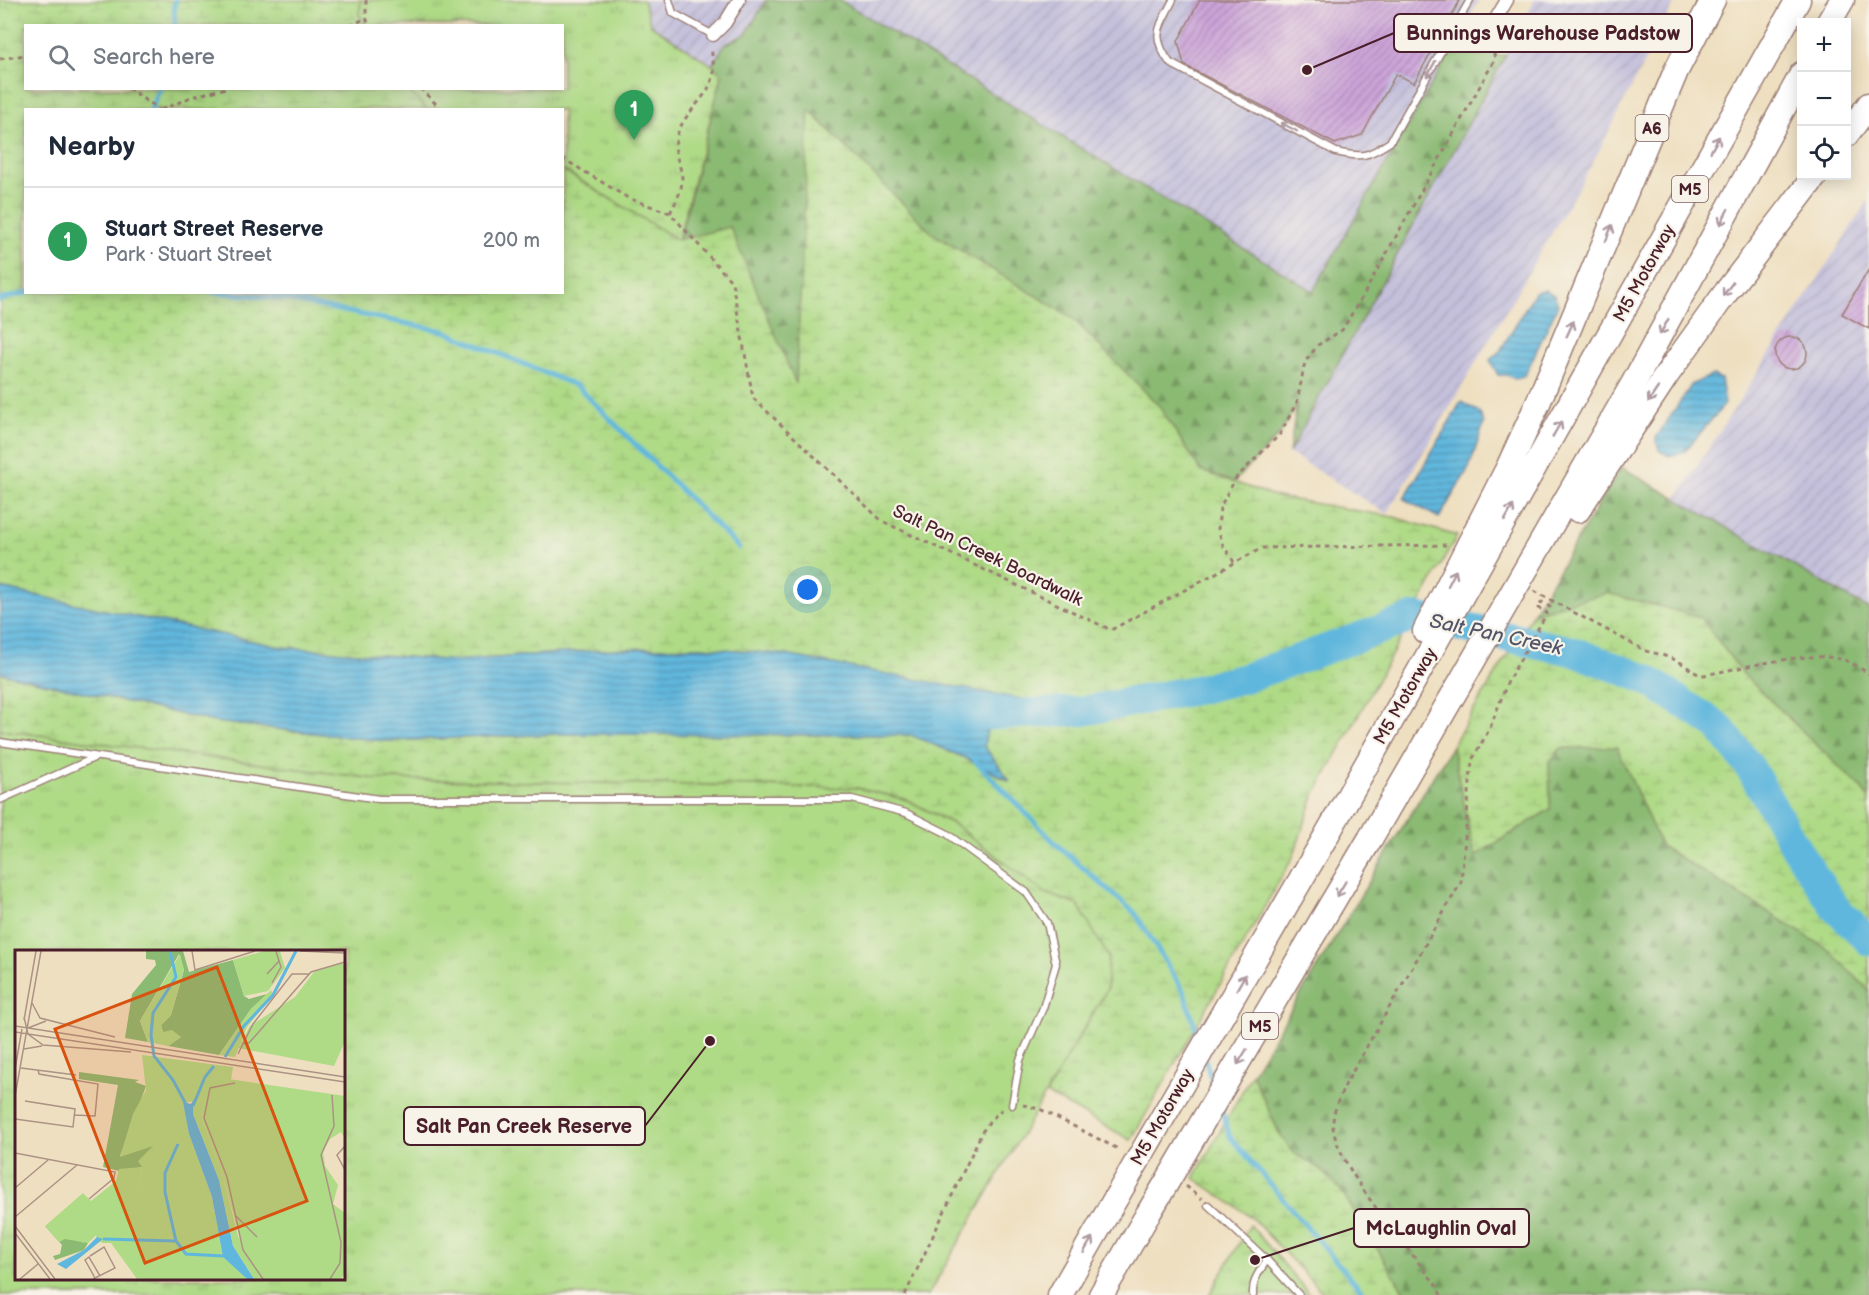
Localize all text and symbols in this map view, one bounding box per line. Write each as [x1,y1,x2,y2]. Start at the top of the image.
callout: Bunnings Warehouse Padstow [1394,14,1692,52]
map controls [1797,18,1851,180]
button: + [1797,18,1851,72]
text: Bunnings Warehouse Padstow [1406,22,1680,46]
search box [24,24,564,90]
icon: search [45,41,78,74]
text: Search here [93,44,215,71]
one-way arrow [1425,60,1437,77]
button: − [1797,72,1851,126]
pin: 1 [614,90,654,140]
road number: A6 [1636,115,1668,141]
one-way arrow [1281,121,1298,133]
button: locate [1797,126,1851,180]
text: Nearby [48,132,135,163]
one-way arrow [1710,136,1721,154]
road number: M5 [1672,176,1708,202]
one-way arrow [1718,208,1729,226]
text: Stuart Street Reserve [105,216,323,243]
street label: M5 Motorway [1609,220,1680,326]
one-way arrow [1604,224,1615,242]
text: 1 [63,229,72,253]
text: 200 m [483,229,540,253]
text: Park · Stuart Street [105,243,272,267]
one-way arrow [1722,280,1734,296]
one-way arrow [1658,318,1670,335]
one-way arrow [1565,321,1576,339]
one-way arrow [1647,386,1659,403]
one-way arrow [1551,421,1563,438]
street label: Salt Pan Creek Boardwalk [889,500,1086,611]
one-way arrow [1503,505,1515,522]
one-way arrow [1446,569,1458,587]
your location [793,575,822,604]
water label: Salt Pan Creek [1427,609,1566,661]
street label: M5 Motorway [1369,643,1442,748]
one-way arrow [1334,880,1346,897]
inset map [15,950,345,1280]
one-way arrow [1235,974,1247,991]
road number: M5 [1242,1013,1278,1039]
one-way arrow [1235,1048,1247,1065]
street label: M5 Motorway [1126,1064,1199,1169]
callout: Salt Pan Creek Reserve [404,1107,645,1145]
text: Salt Pan Creek Reserve [416,1115,632,1139]
callout: McLaughlin Oval [1354,1209,1529,1247]
text: McLaughlin Oval [1365,1217,1517,1241]
one-way arrow [1083,1237,1095,1254]

